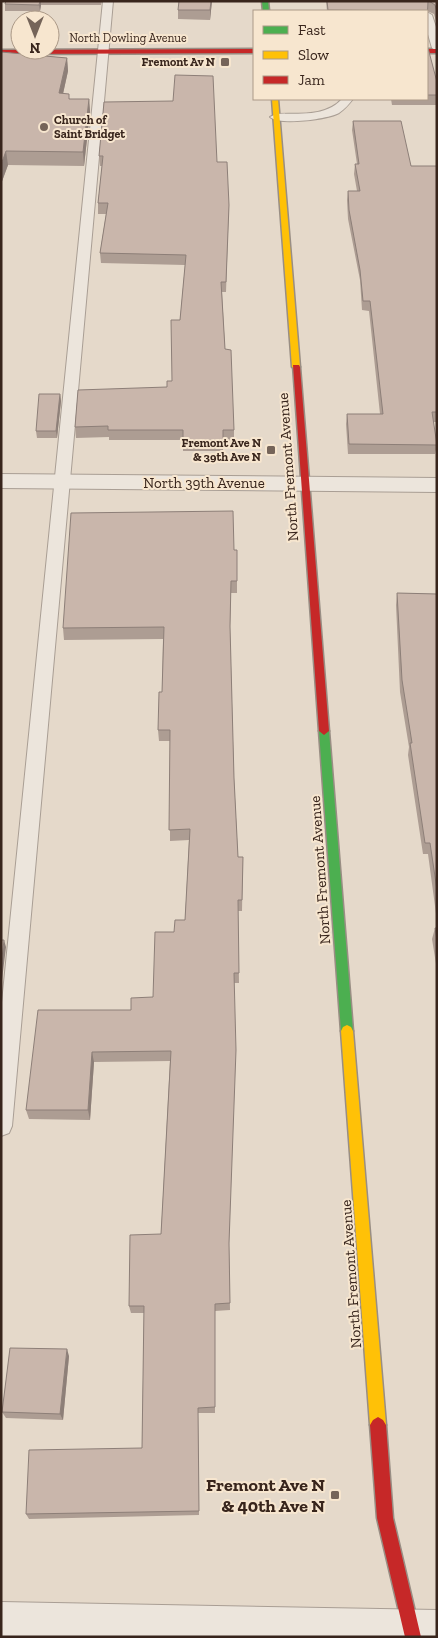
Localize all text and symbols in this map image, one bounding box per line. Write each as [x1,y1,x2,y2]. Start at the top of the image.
north arrow [10,10,60,60]
legend [253,10,428,100]
text: Fast [298,21,326,39]
street label: North Dowling Avenue [69,31,187,45]
text: N [29,39,40,56]
text: Slow [298,46,330,64]
place label: Fremont Av N [141,55,215,69]
marker: Fremont Av N [219,56,231,68]
text: Jam [298,71,325,89]
place label: Church of Saint Bridget [54,113,125,141]
marker: Church of Saint Bridget [38,121,50,133]
street label: North Fremont Avenue [274,392,302,542]
place label: Fremont Ave N & 39th Ave N [182,436,261,464]
marker: Fremont Ave N & 39th Ave N [265,444,277,456]
street label: North 39th Avenue [143,474,265,492]
street label: North Fremont Avenue [306,795,334,945]
street label: North Fremont Avenue [337,1199,365,1349]
place label: Fremont Ave N & 40th Ave N [206,1474,325,1517]
marker: Fremont Ave N & 40th Ave N [329,1489,341,1501]

